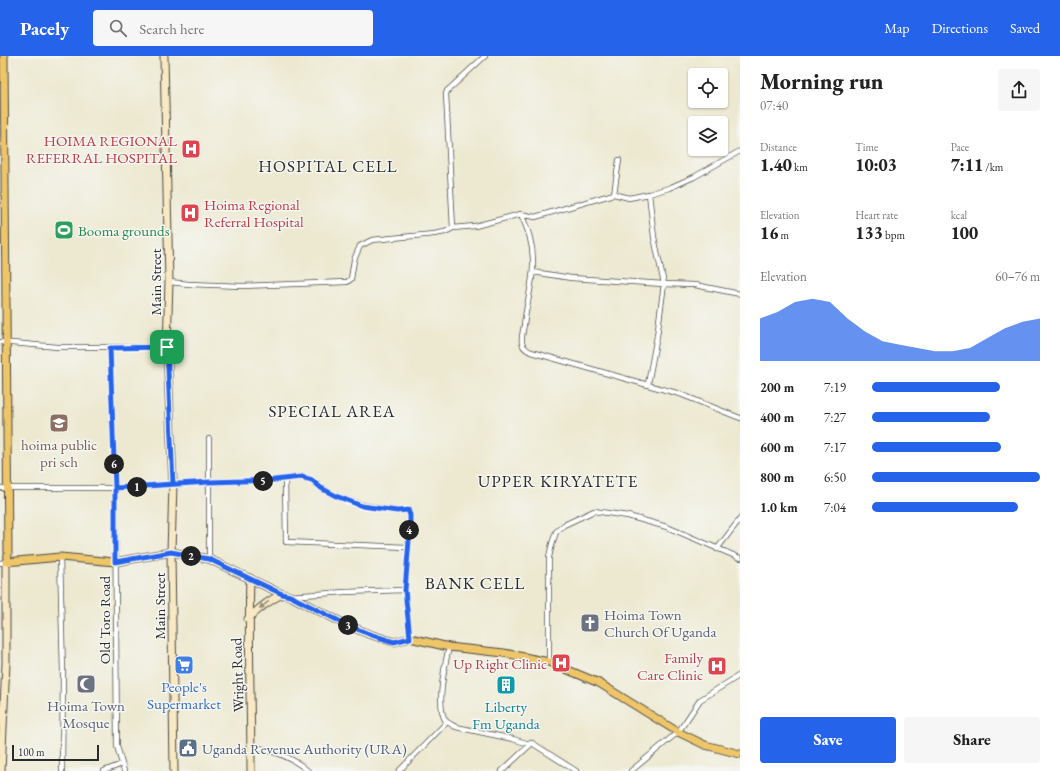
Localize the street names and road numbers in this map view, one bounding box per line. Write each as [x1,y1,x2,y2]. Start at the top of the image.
street label: Main Street [146,248,165,315]
street label: Main Street [150,572,169,639]
street label: Old Toro Road [95,575,114,664]
street label: Wright Road [226,637,248,713]

